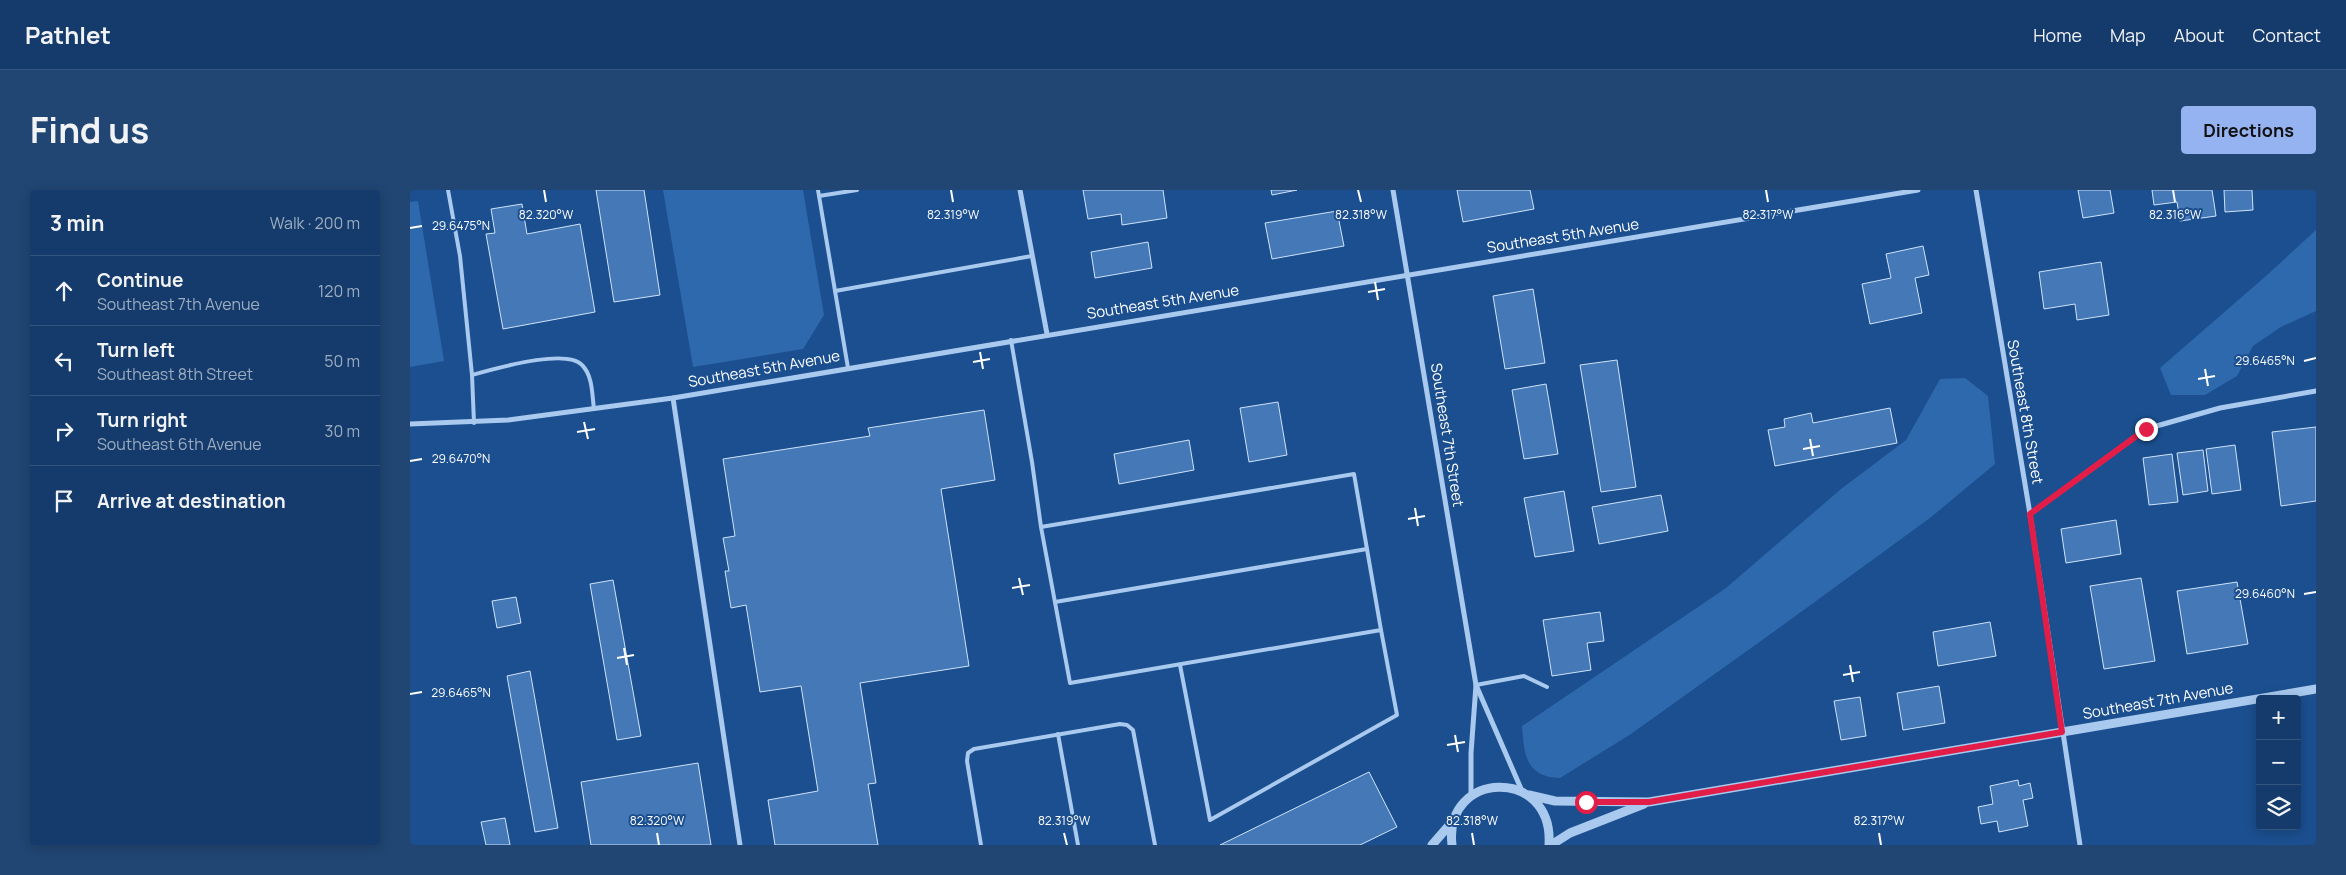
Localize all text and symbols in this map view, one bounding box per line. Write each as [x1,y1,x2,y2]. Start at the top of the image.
text: Pathlet [25,18,111,51]
text: Home [2033,23,2082,47]
text: Map [2110,23,2146,47]
text: About [2174,23,2224,47]
text: Contact [2252,23,2321,47]
text: Find us [30,106,149,154]
button: Directions [2181,106,2316,154]
text: 82.320°W [519,206,574,223]
text: 82.319°W [927,206,980,223]
text: 82.318°W [1335,206,1388,223]
text: 82.317°W [1743,206,1794,223]
text: 82.316°W [2149,206,2202,223]
text: 3 min [50,209,104,237]
text: Walk · 200 m [270,212,360,234]
street label: Southeast 5th Avenue [1485,213,1641,258]
text: 29.6475°N [432,217,490,234]
text: Continue [97,267,183,293]
icon: ahead [50,277,78,305]
street label: Southeast 5th Avenue [1085,279,1241,324]
text: 120 m [318,280,360,302]
text: Southeast 7th Avenue [97,293,260,315]
text: Turn left [97,337,175,363]
street label: Southeast 8th Street [2002,338,2049,486]
street label: Southeast 5th Avenue [686,345,842,392]
icon: left [50,347,78,375]
text: 50 m [324,350,360,372]
text: 29.6465°N [2235,352,2295,369]
street label: Southeast 7th Street [1426,362,1469,508]
text: Southeast 8th Street [97,363,253,385]
text: Turn right [97,407,187,433]
icon: right [50,417,78,445]
route end [2135,418,2158,441]
text: 30 m [325,420,360,442]
text: Southeast 6th Avenue [97,433,262,455]
text: 29.6470°N [432,450,490,467]
icon: arrive [50,487,78,515]
text: Arrive at destination [97,488,286,514]
text: 29.6460°N [2235,585,2295,602]
street label: Southeast 7th Avenue [2081,677,2235,724]
text: 29.6465°N [431,684,491,701]
map controls [2256,695,2301,830]
button: + [2256,695,2301,740]
button: − [2256,740,2301,785]
button: layers [2256,785,2301,830]
route start [1575,791,1598,814]
text: 82.320°W [630,812,685,829]
text: 82.319°W [1038,812,1091,829]
text: 82.318°W [1446,812,1499,829]
text: 82.317°W [1854,812,1905,829]

